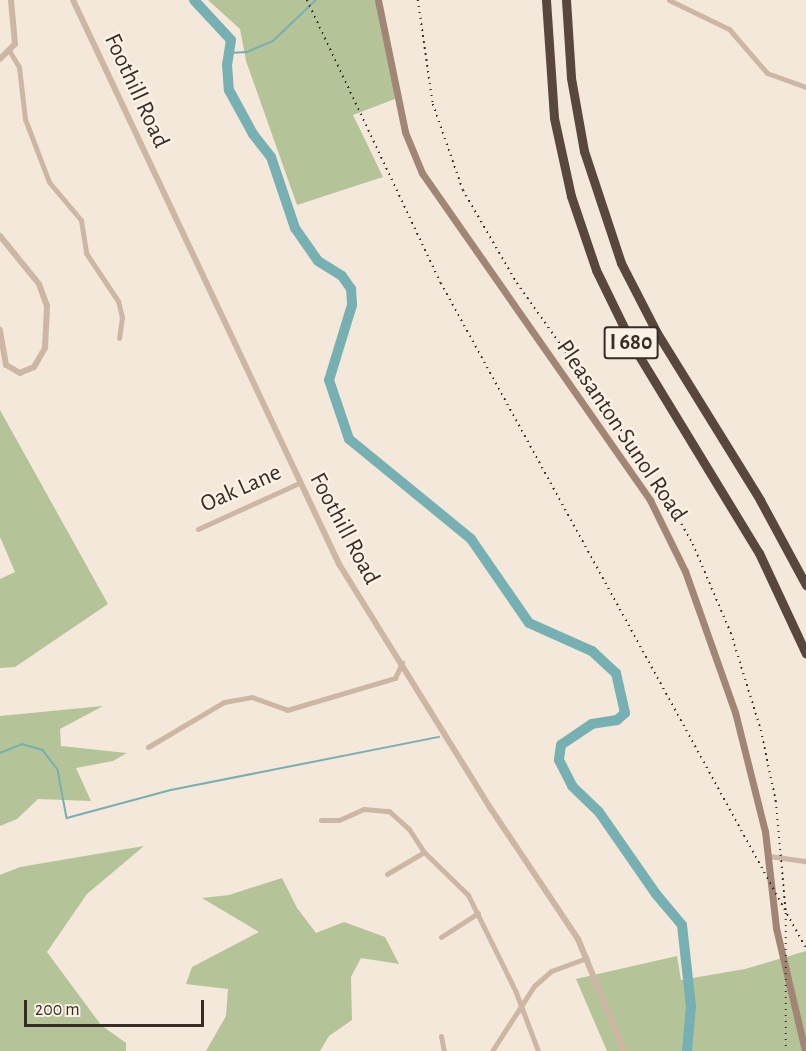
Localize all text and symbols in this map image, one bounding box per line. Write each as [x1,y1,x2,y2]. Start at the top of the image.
street label: Foothill Road [97,29,175,153]
road number: I 680 [602,324,660,362]
street label: Pleasanton Sunol Road [550,335,692,527]
street label: Oak Lane [196,458,286,520]
street label: Foothill Road [303,468,385,590]
scale bar [27,988,207,1026]
text: 200 m [35,1001,80,1019]

